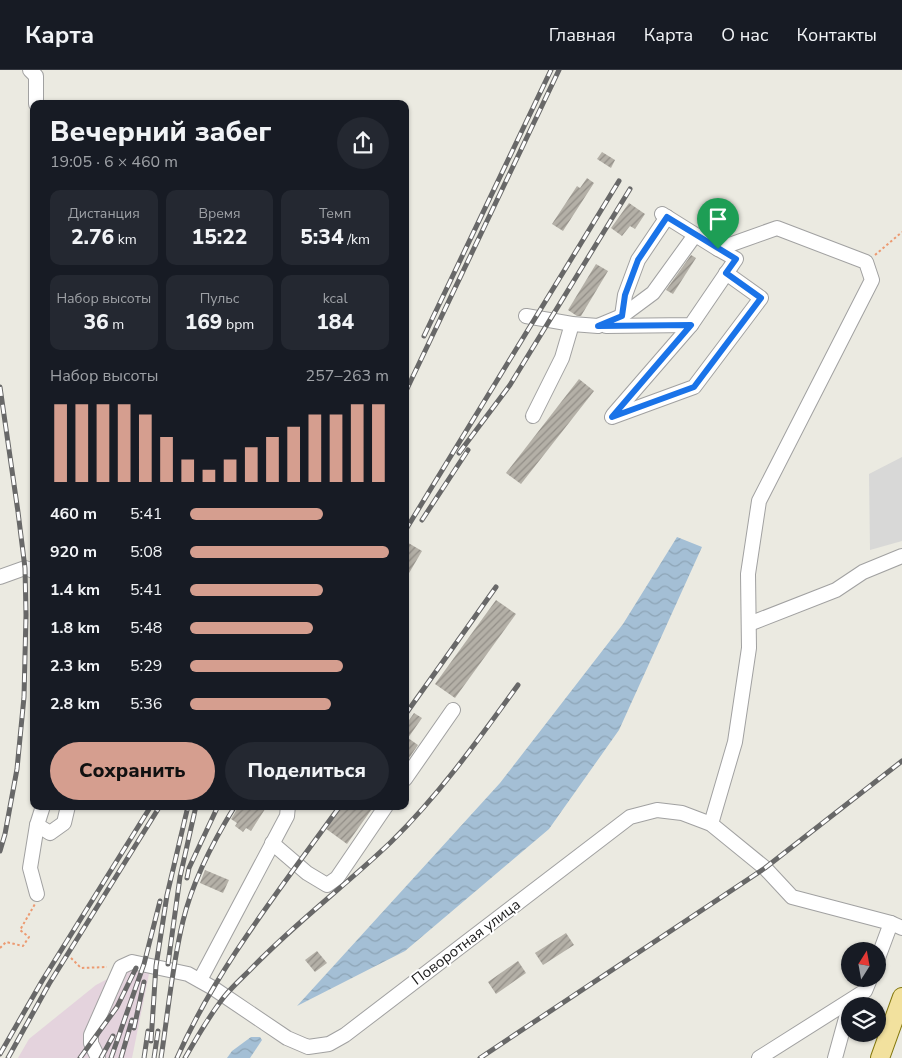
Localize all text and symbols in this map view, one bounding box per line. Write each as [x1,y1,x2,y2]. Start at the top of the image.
text: Карта [25,19,94,51]
text: Главная [549,23,616,47]
text: Карта [644,23,693,47]
text: О нас [721,23,769,47]
text: Контакты [797,23,877,47]
text: Вечерний забег [50,113,271,151]
button: share [337,117,389,169]
text: 19:05 · 6 × 460 m [50,151,178,173]
pin [697,198,739,249]
text: Дистанция [68,204,140,223]
text: Время [198,204,241,223]
text: Темп [319,204,351,223]
icon: arrive [704,205,732,233]
text: 2.76 [71,223,114,251]
text: 15:22 [192,223,247,251]
text: 5:34 [300,223,344,251]
text: km [114,230,137,249]
text: /km [344,230,370,249]
text: Набор высоты [56,289,151,308]
text: Пульс [200,289,239,308]
text: kcal [323,289,348,308]
text: 36 [83,308,109,336]
text: 169 [185,308,222,336]
text: 184 [316,308,354,336]
text: m [109,315,124,334]
text: bpm [222,315,254,334]
text: Набор высоты [50,365,158,387]
text: 257–263 m [306,365,389,387]
text: 460 m [50,503,97,525]
text: 5:41 [130,503,162,525]
text: 920 m [50,541,97,563]
text: 5:08 [130,541,162,563]
text: 1.4 km [50,579,100,601]
text: 5:41 [130,579,162,601]
text: 1.8 km [50,617,100,639]
text: 5:48 [130,617,162,639]
text: 2.3 km [50,655,100,677]
text: 5:29 [130,655,162,677]
text: 2.8 km [50,693,100,715]
text: 5:36 [130,693,162,715]
button: Сохранить [50,742,215,800]
button: Поделиться [225,742,389,800]
street label: Поворотная улица [408,895,524,989]
north arrow [841,942,886,988]
map controls [841,942,886,1042]
button: layers [841,997,886,1042]

